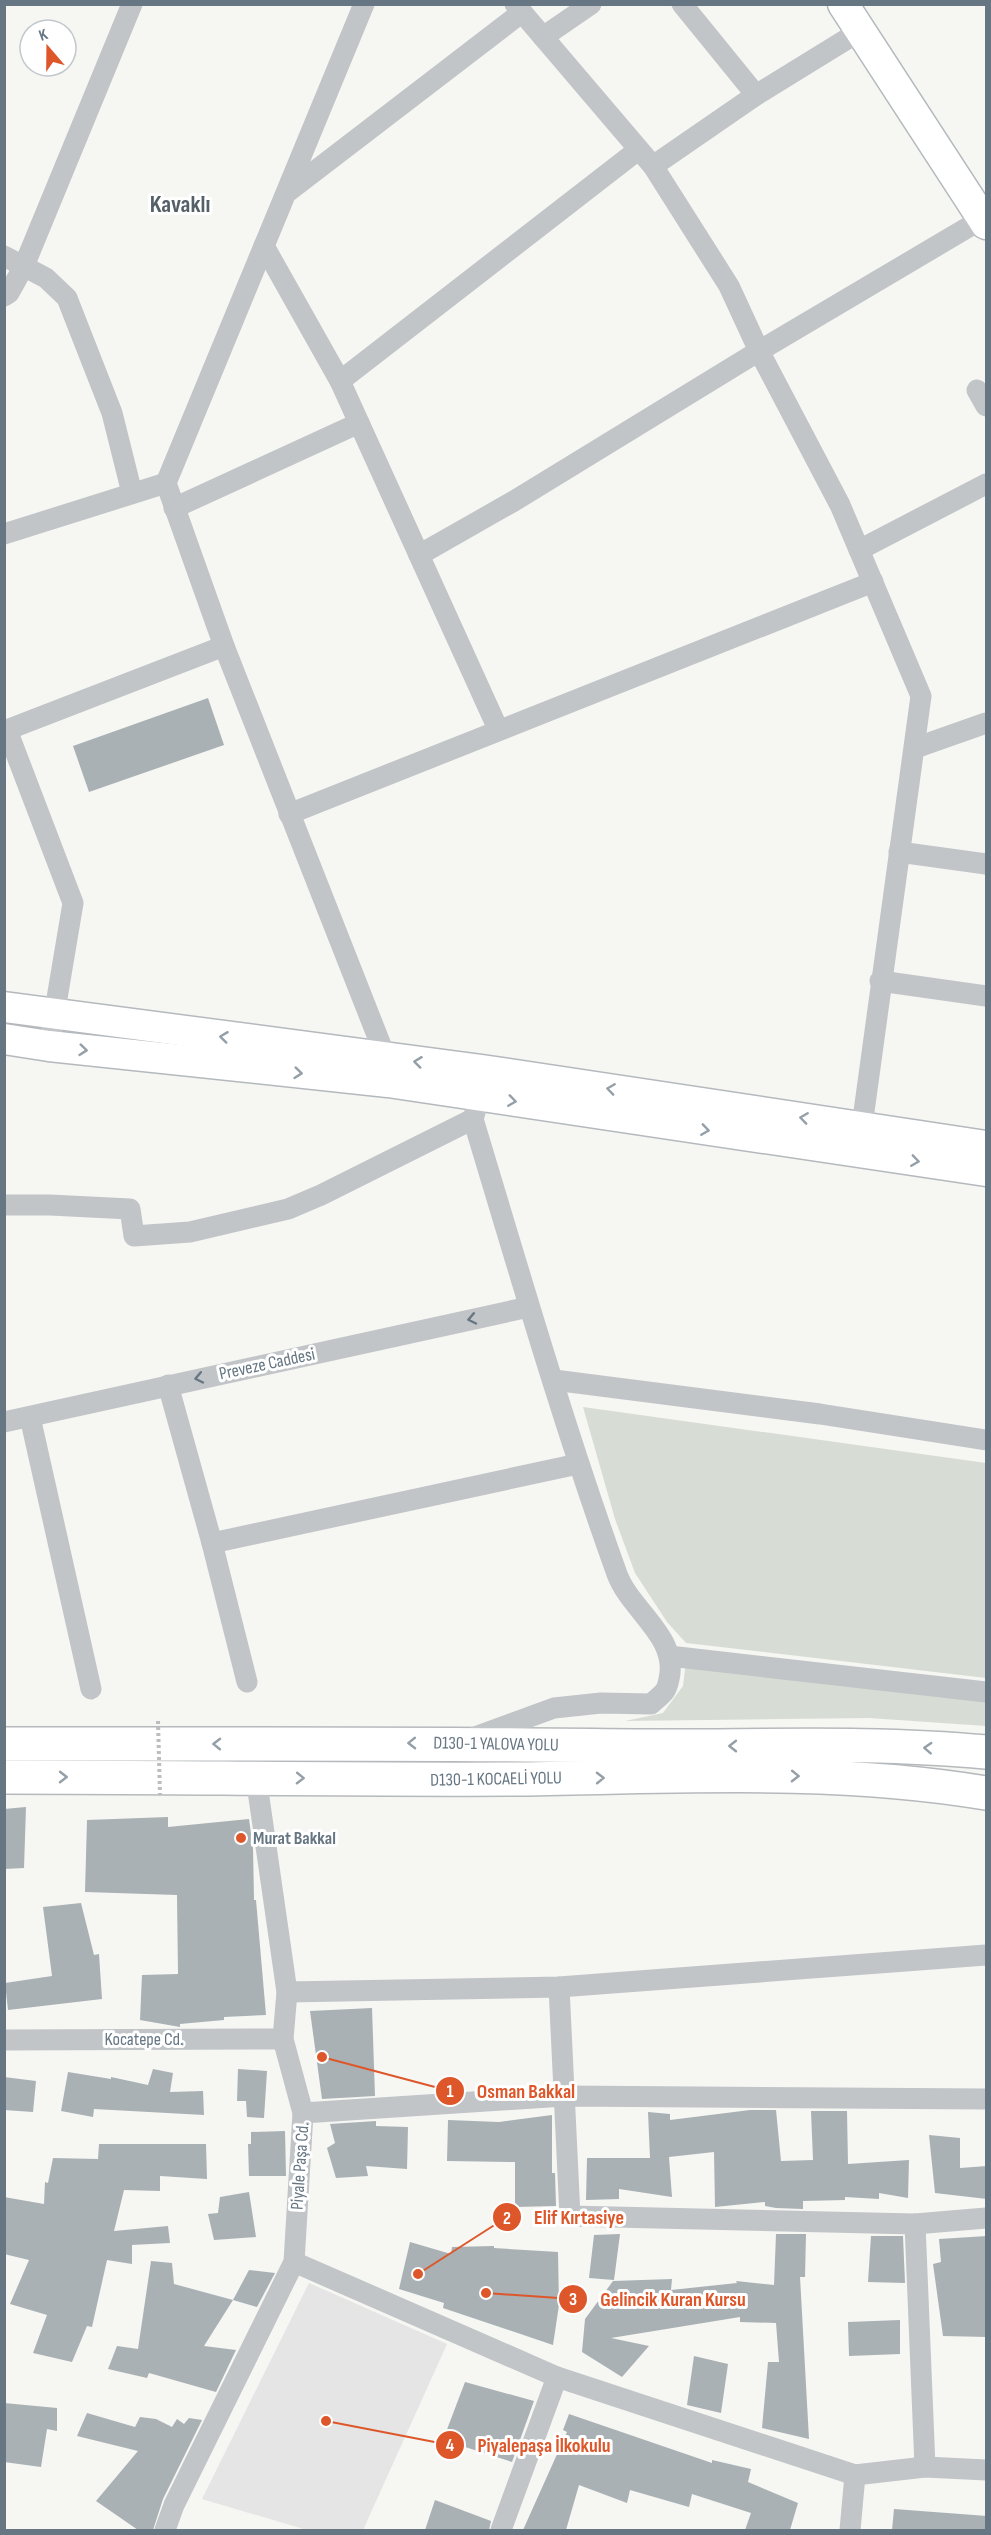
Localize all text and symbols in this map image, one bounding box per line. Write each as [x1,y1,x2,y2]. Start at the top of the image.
north arrow [18,18,78,78]
text: K [36,25,50,46]
district label: Kavaklı [150,190,210,219]
one-way arrow [220,1031,229,1043]
one-way arrow [79,1043,88,1056]
one-way arrow [413,1056,422,1068]
one-way arrow [293,1066,303,1079]
one-way arrow [606,1084,616,1096]
one-way arrow [507,1095,517,1107]
one-way arrow [799,1112,808,1124]
one-way arrow [700,1123,710,1135]
one-way arrow [910,1154,919,1166]
one-way arrow [467,1312,477,1325]
street label: Preveze Caddesi [217,1344,317,1384]
one-way arrow [194,1371,204,1384]
street label: D130-1 YALOVA YOLU [433,1732,559,1756]
one-way arrow [408,1737,417,1749]
one-way arrow [213,1738,222,1750]
one-way arrow [729,1740,738,1752]
one-way arrow [924,1742,933,1755]
street label: D130-1 KOCAELİ YOLU [430,1767,562,1791]
one-way arrow [790,1770,799,1782]
one-way arrow [58,1771,67,1783]
one-way arrow [295,1772,304,1784]
one-way arrow [595,1772,604,1784]
place label: Murat Bakkal [253,1828,336,1849]
marker: Murat Bakkal [234,1831,248,1845]
street label: Kocatepe Cd. [105,2029,183,2050]
callout: Osman Bakkal [435,2072,588,2110]
text: Osman Bakkal [477,2080,575,2104]
text: 1 [446,2081,454,2102]
street label: Piyale Paşa Cd. [286,2121,314,2211]
callout: Elif Kırtasiye [492,2198,636,2236]
text: Elif Kırtasiye [534,2206,624,2230]
text: 2 [503,2208,511,2229]
callout: Gelincik Kuran Kursu [558,2280,758,2318]
text: Gelincik Kuran Kursu [600,2288,746,2312]
text: 3 [569,2289,577,2310]
callout: Piyalepaşa İlkokulu [435,2426,622,2464]
text: Piyalepaşa İlkokulu [478,2434,611,2458]
text: 4 [446,2435,455,2456]

